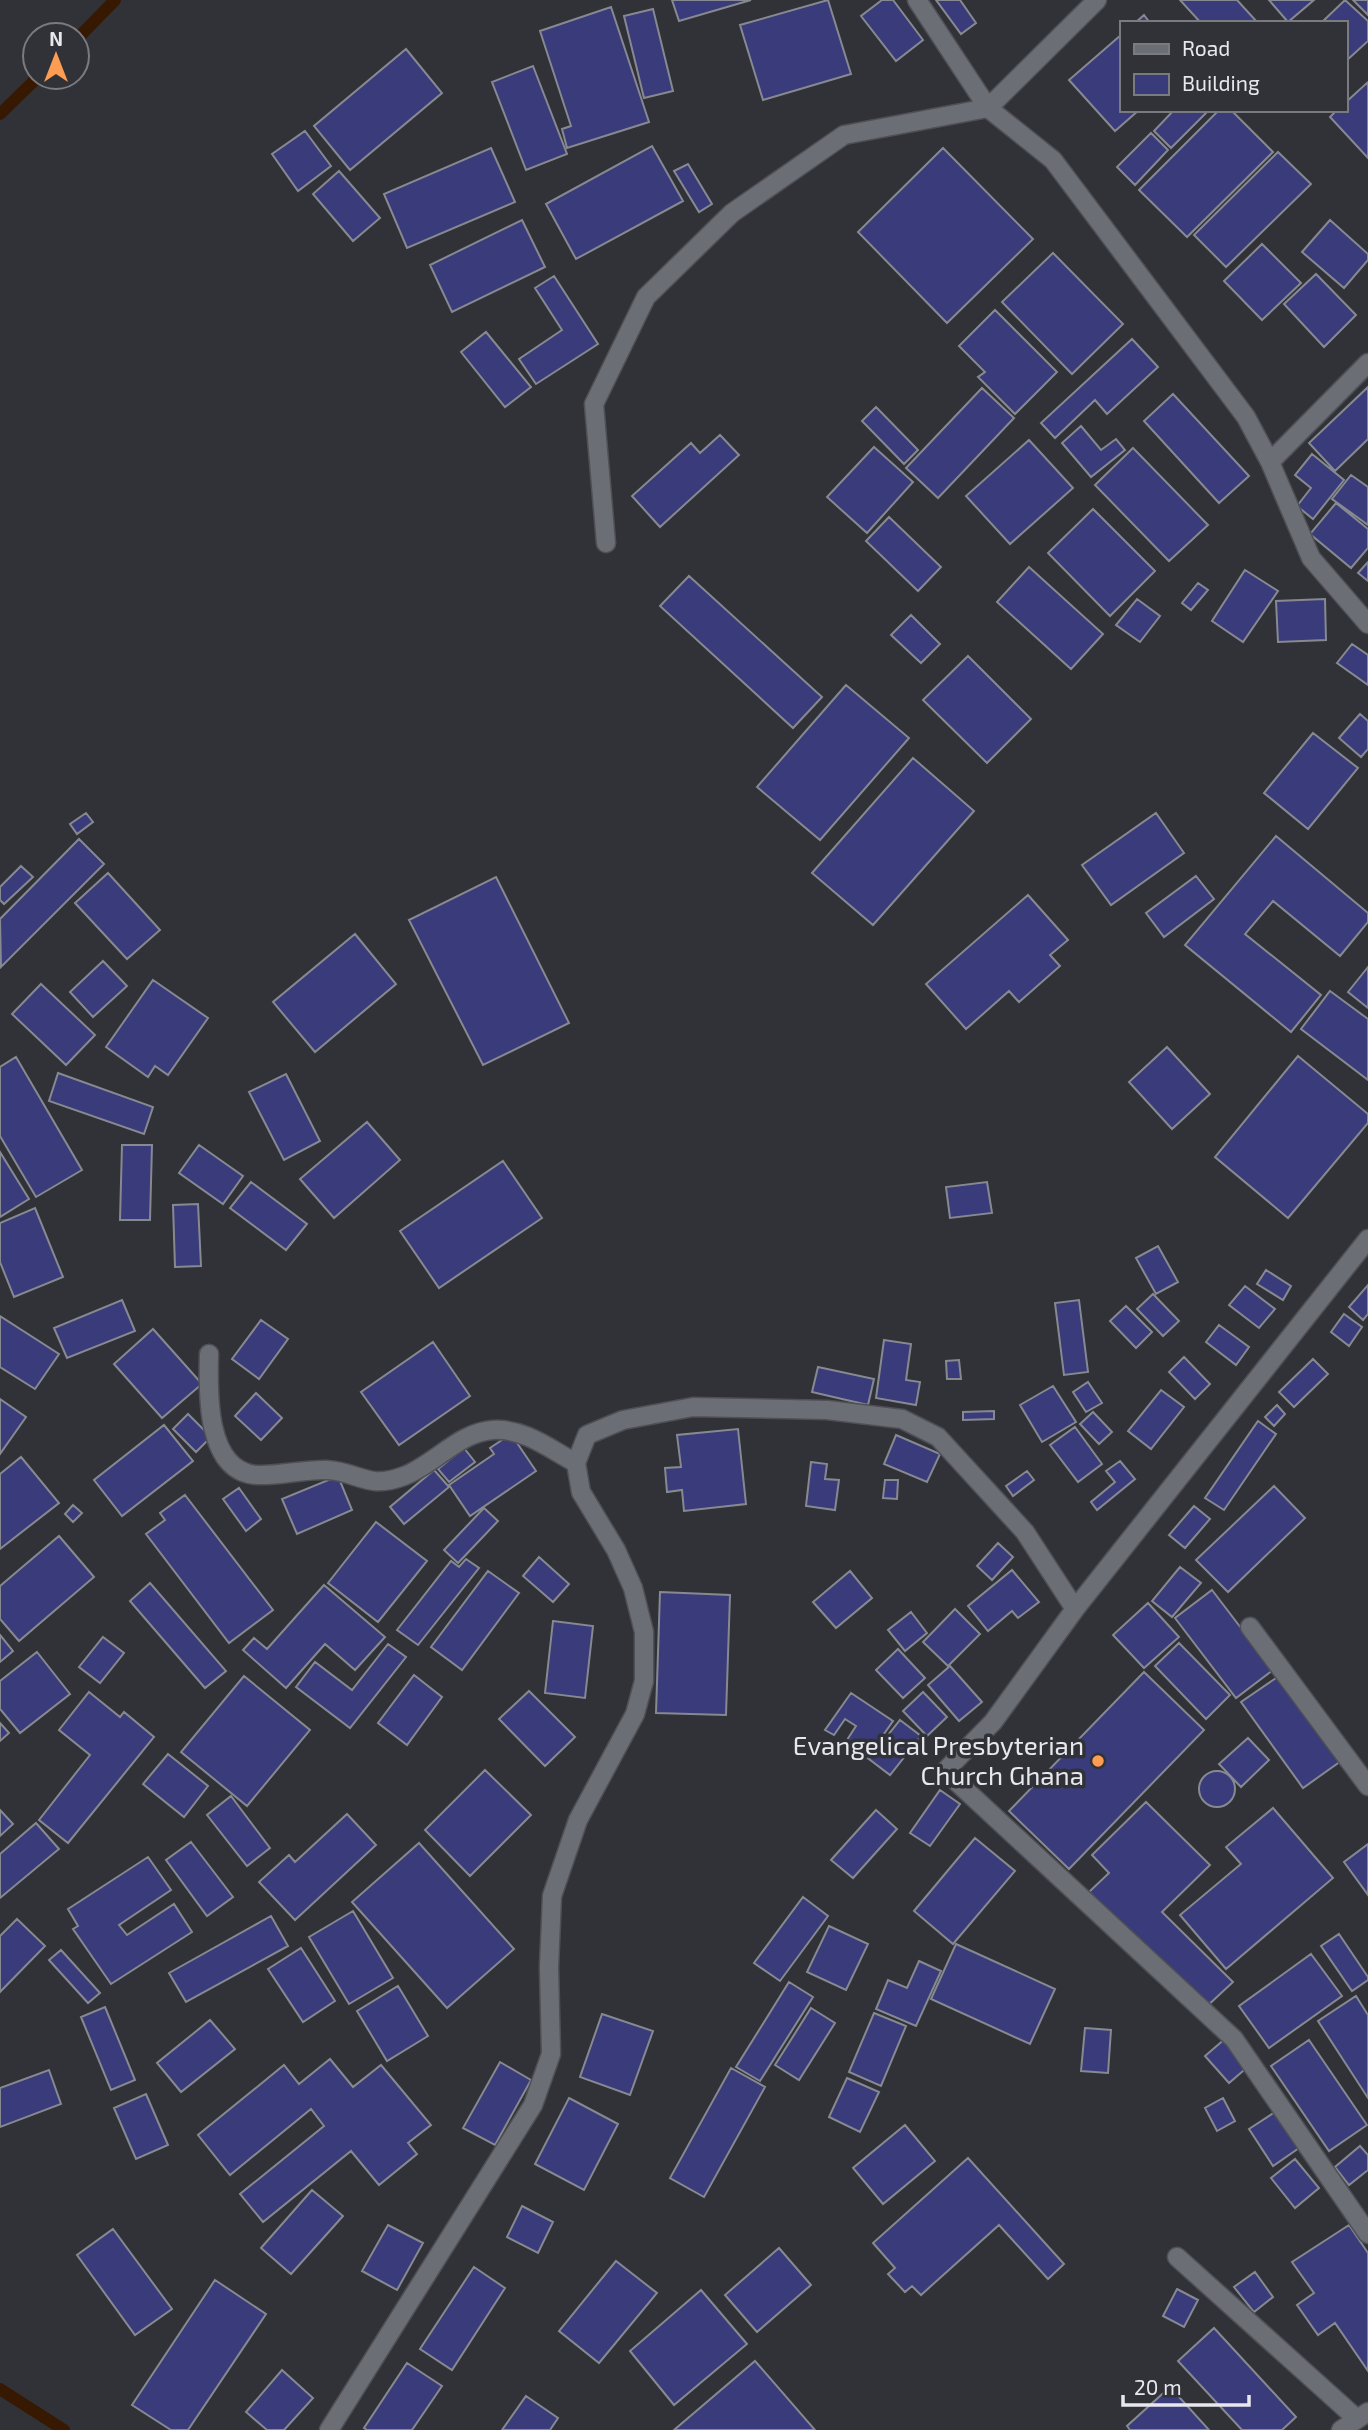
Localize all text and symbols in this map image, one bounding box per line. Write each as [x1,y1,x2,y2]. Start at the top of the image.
north arrow [21,21,91,91]
legend [1120,21,1347,112]
text: N [49,27,63,50]
text: Road [1182,35,1230,60]
text: Building [1182,70,1260,95]
place label: Evangelical Presbyterian Church Ghana [793,1729,1084,1790]
marker: Evangelical Presbyterian Church Ghana [1090,1753,1106,1769]
scale bar [1123,2364,1249,2408]
text: 20 m [1134,2374,1182,2399]

